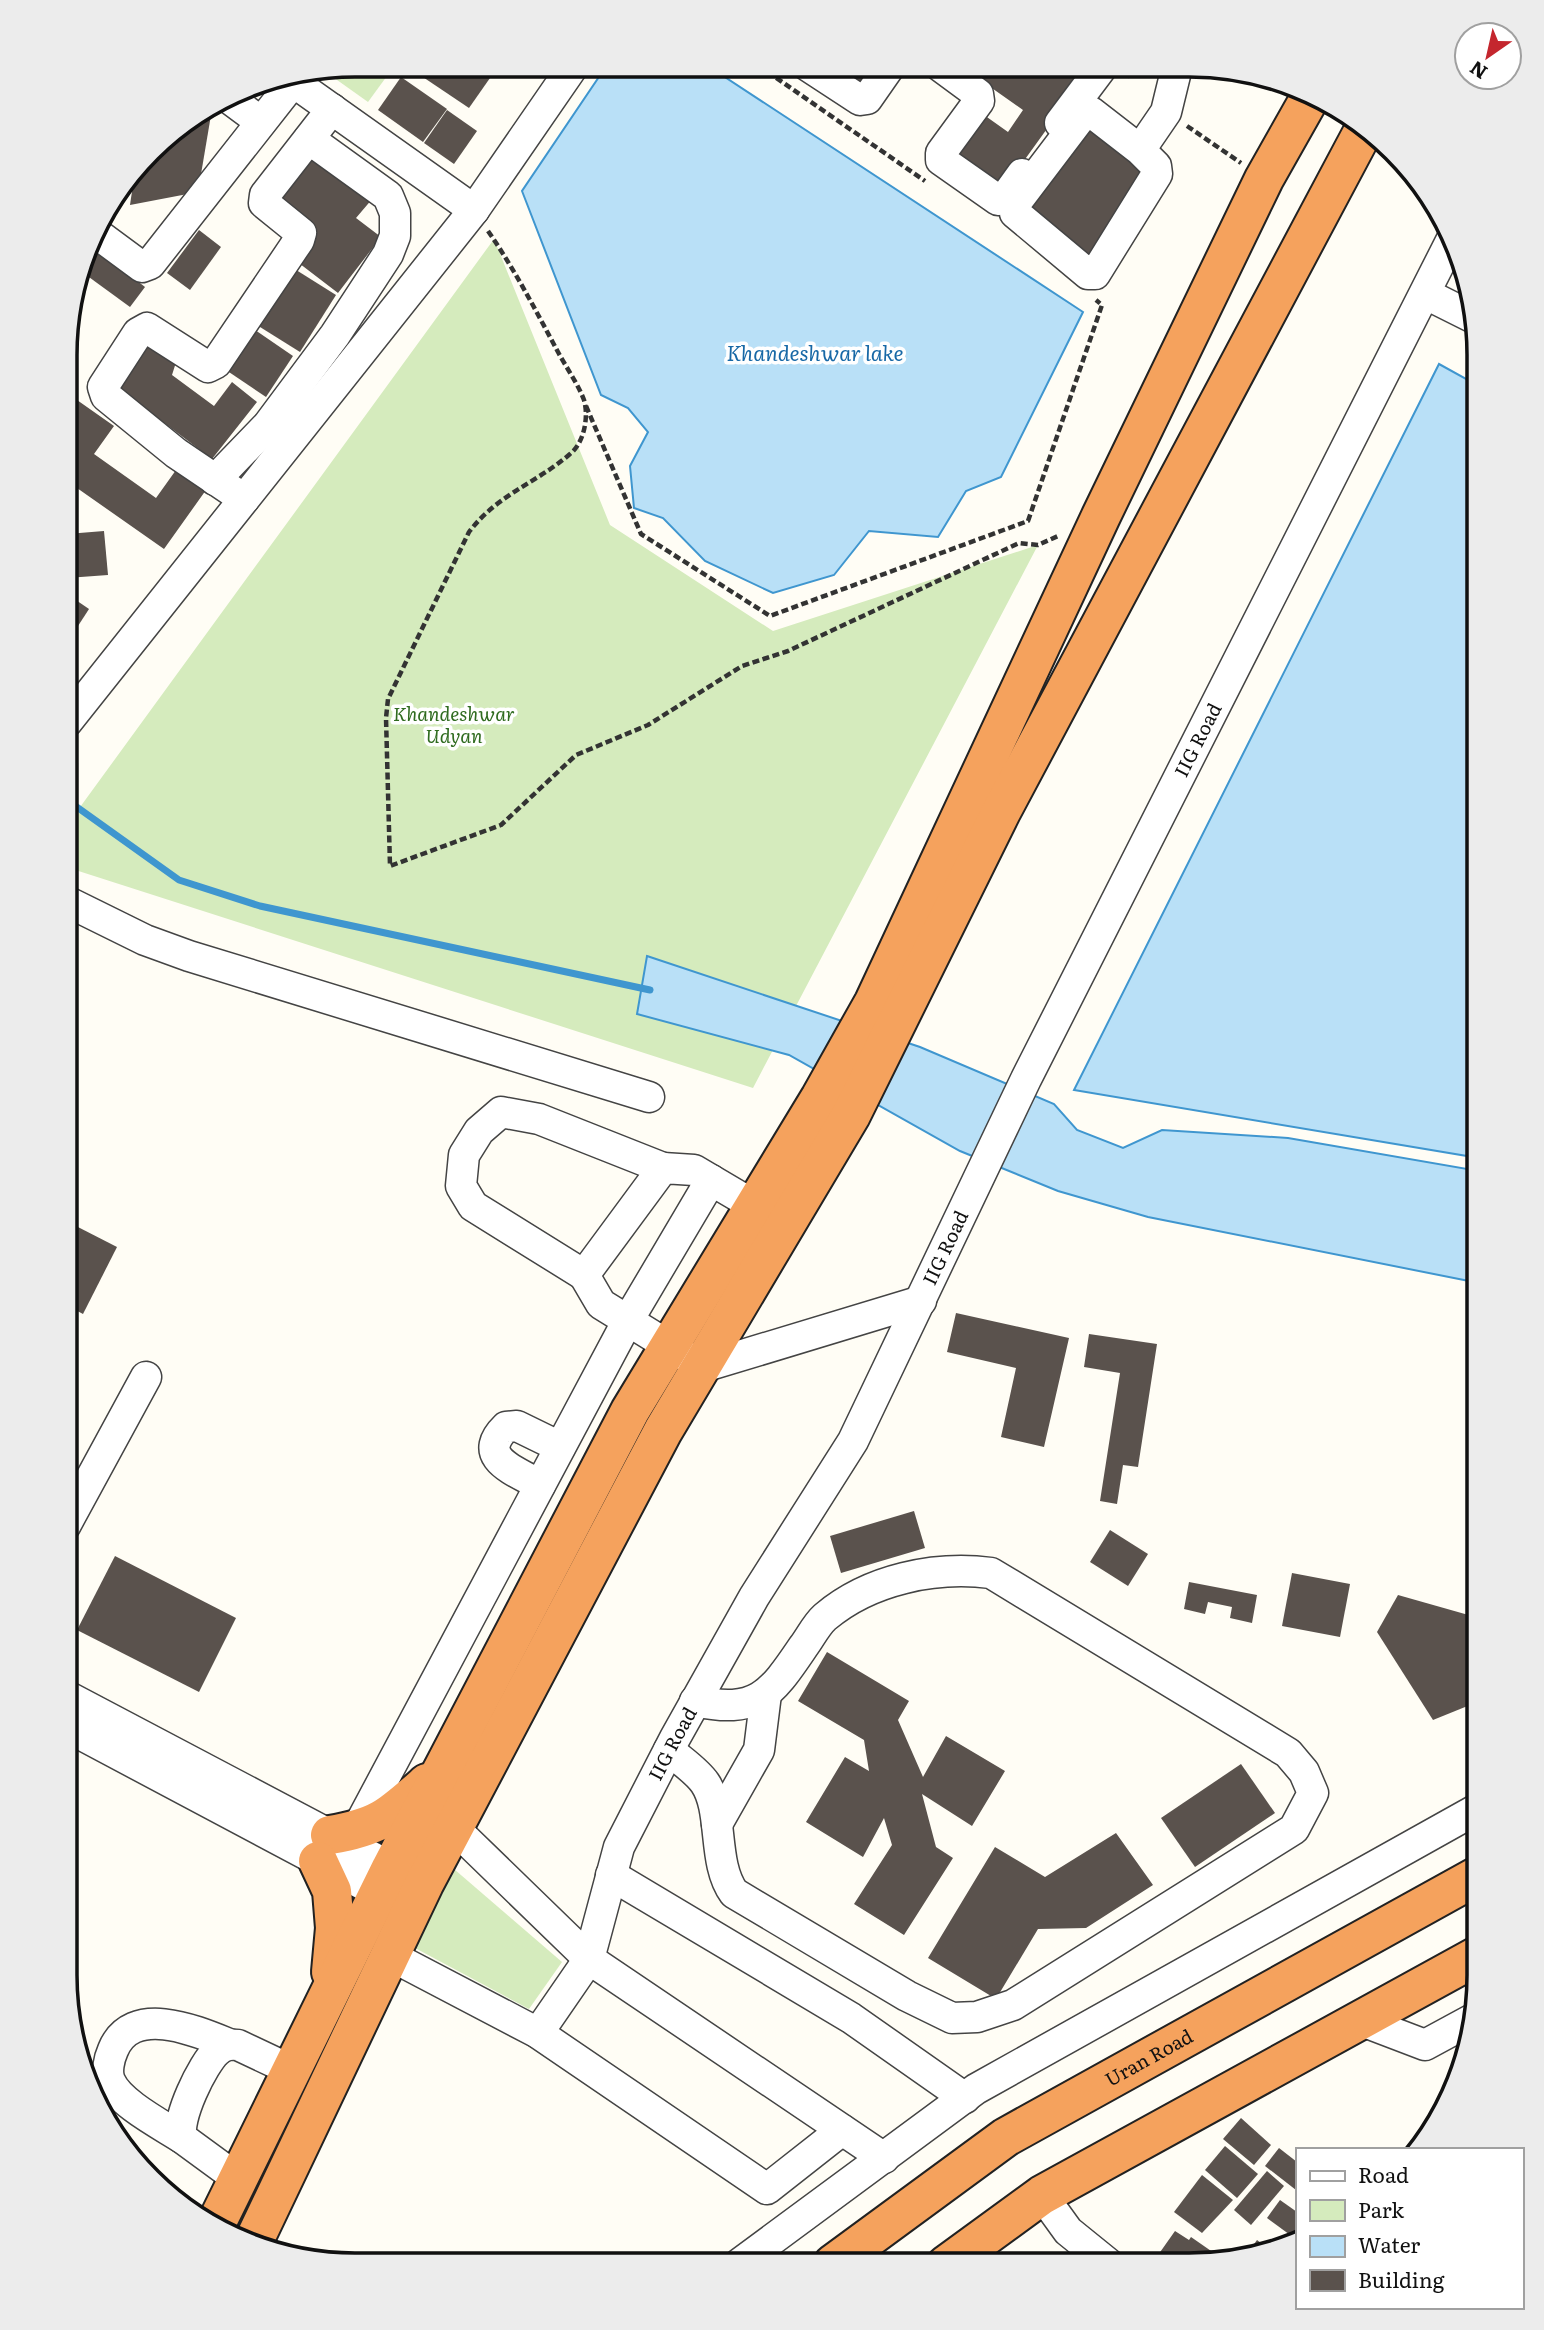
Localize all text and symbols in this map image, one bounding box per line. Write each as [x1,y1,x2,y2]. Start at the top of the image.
north arrow [1453,21,1523,91]
text: N [1463,55,1492,87]
water label: Khandeshwar lake [726,336,904,367]
street label: IIG Road [1166,697,1228,782]
park label: Khandeshwar Udyan [393,699,515,749]
street label: IIG Road [915,1205,974,1289]
street label: IIG Road [641,1701,703,1785]
street label: Uran Road [1099,2021,1198,2093]
legend [1296,2148,1523,2309]
text: Road [1358,2158,1409,2189]
text: Park [1358,2193,1404,2224]
text: Water [1358,2228,1420,2259]
text: Building [1358,2263,1445,2294]

